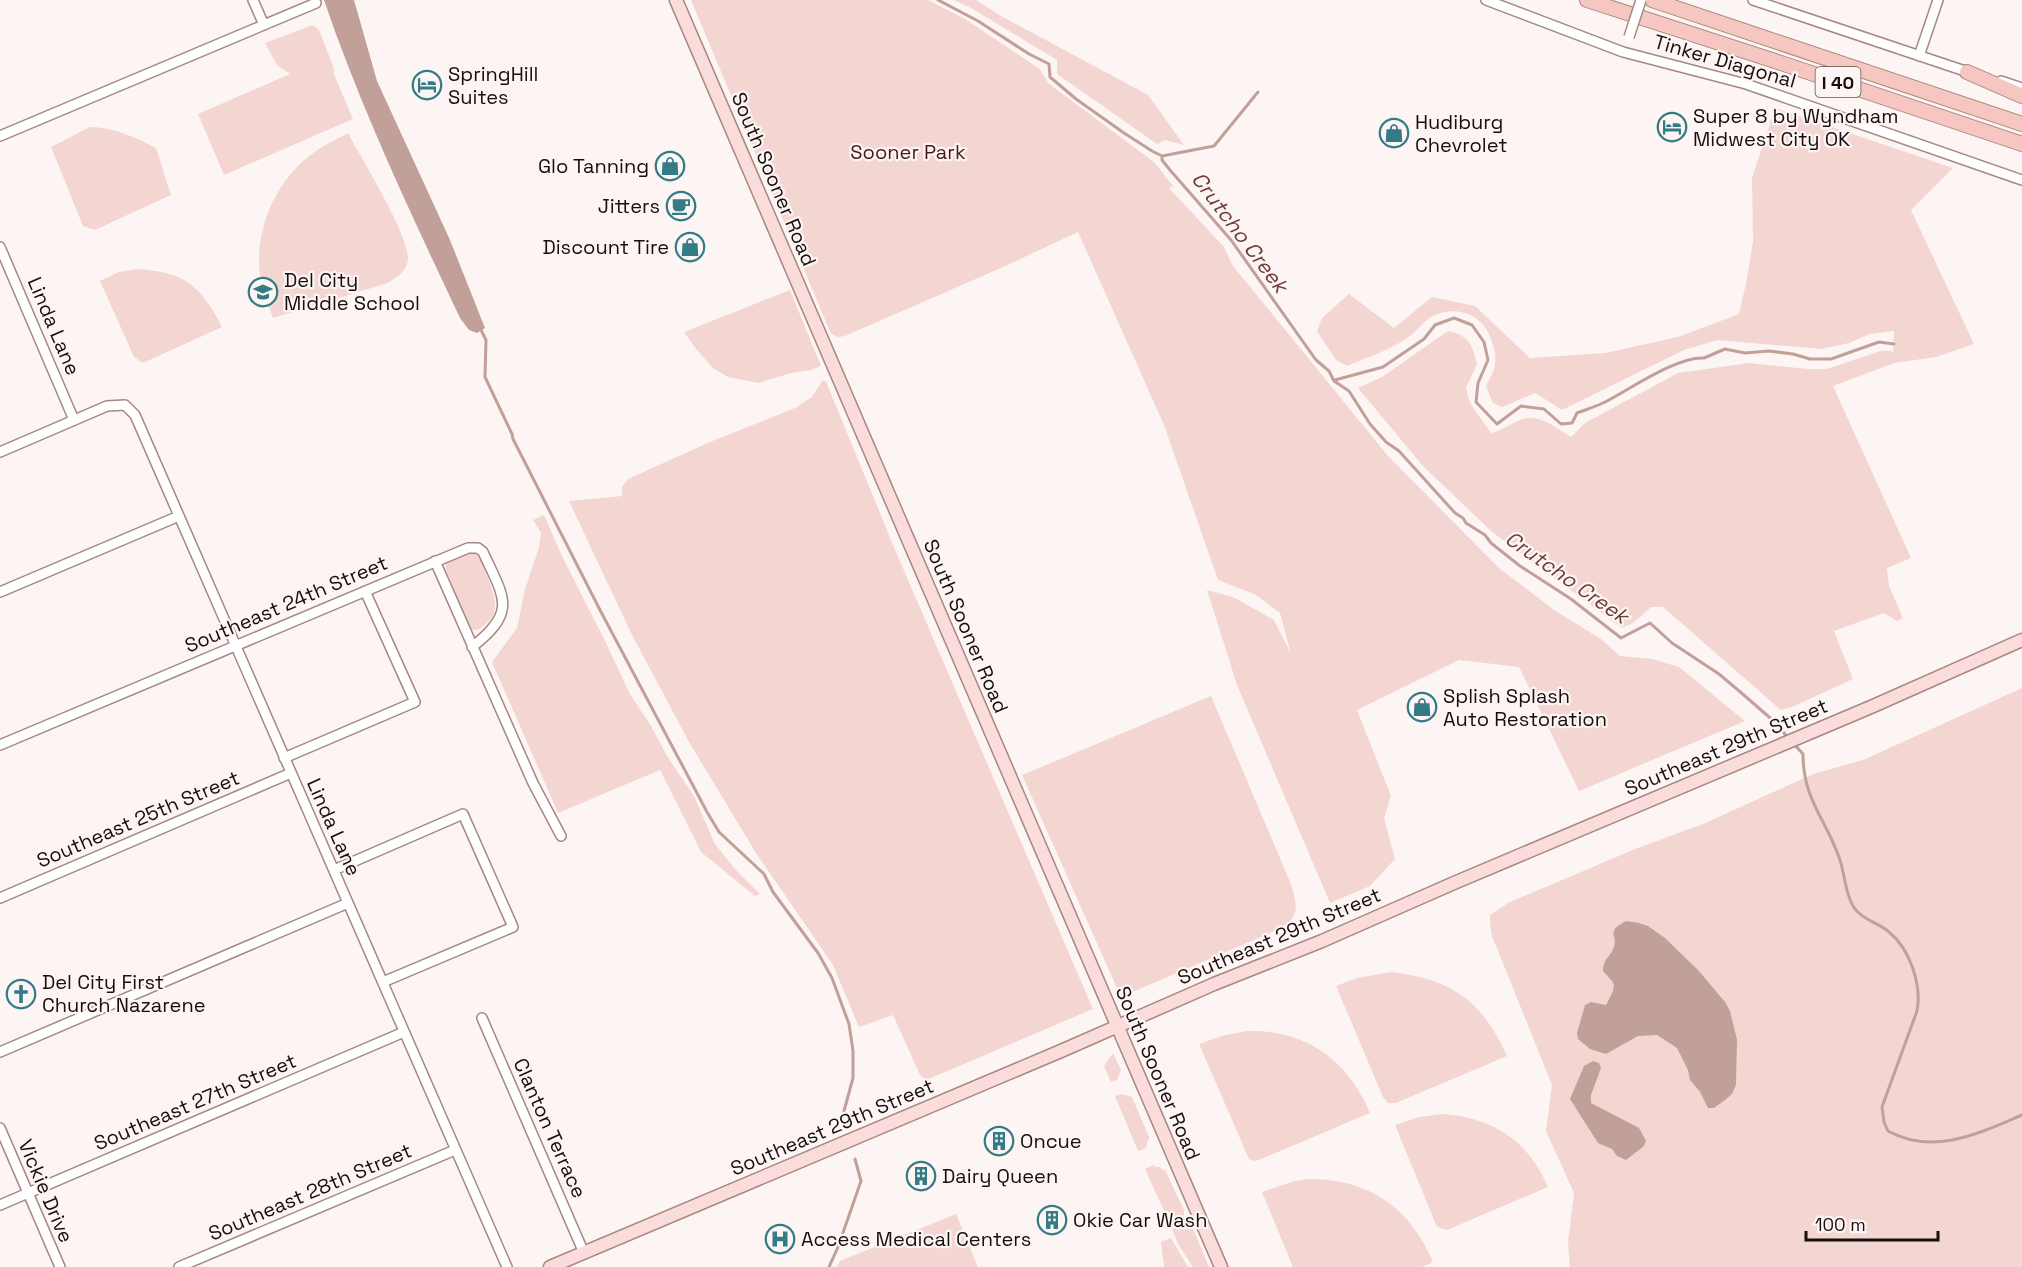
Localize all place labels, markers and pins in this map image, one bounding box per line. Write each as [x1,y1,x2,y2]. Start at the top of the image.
place label: SpringHill Suites [448,61,539,110]
hotel icon: SpringHill Suites [411,69,443,101]
place label: Super 8 by Wyndham Midwest City OK [1693,103,1898,152]
place label: Hudiburg Chevrolet [1415,109,1507,158]
hotel icon: Super 8 by Wyndham Midwest City OK [1656,111,1688,143]
shop icon: Hudiburg Chevrolet [1378,117,1410,149]
shop icon: Glo Tanning [654,150,686,182]
place label: Glo Tanning [538,153,649,179]
cafe icon: Jitters [665,190,697,222]
place label: Jitters [598,193,660,219]
shop icon: Discount Tire [674,231,706,263]
place label: Discount Tire [542,234,669,260]
place label: Del City Middle School [284,267,420,316]
school or university icon: Del City Middle School [247,276,279,308]
place label: Splish Splash Auto Restoration [1443,683,1607,732]
shop icon: Splish Splash Auto Restoration [1406,691,1438,723]
place label: Del City First Church Nazarene [42,969,205,1018]
church icon: Del City First Church Nazarene [5,978,37,1010]
building icon: Oncue [983,1125,1015,1157]
place label: Oncue [1020,1128,1082,1154]
building icon: Dairy Queen [905,1160,937,1192]
place label: Dairy Queen [942,1163,1058,1189]
building icon: Okie Car Wash [1036,1204,1068,1236]
place label: Okie Car Wash [1073,1207,1207,1233]
hospital icon: Access Medical Centers [764,1223,796,1255]
place label: Access Medical Centers [801,1226,1031,1252]

